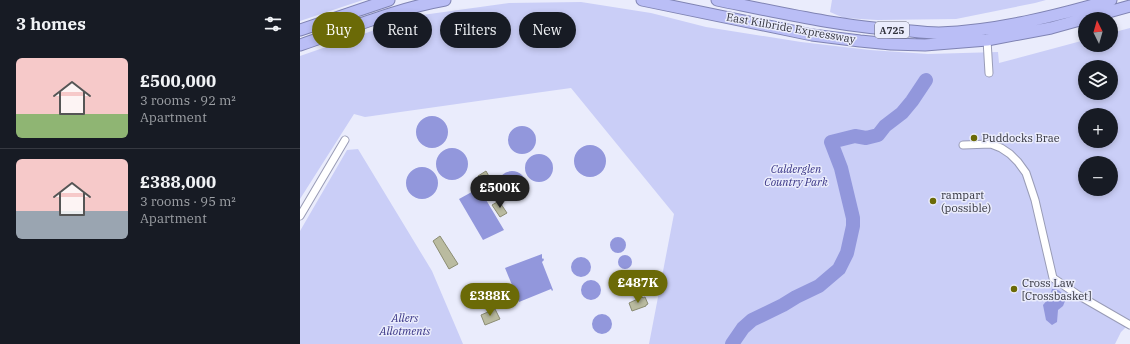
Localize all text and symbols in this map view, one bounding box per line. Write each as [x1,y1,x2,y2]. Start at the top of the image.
street label: East Kilbride Expressway [725,10,857,46]
chip: Buy [312,12,365,48]
chip: Rent [373,12,432,48]
chip: Filters [440,12,511,48]
chip: New [519,12,576,48]
north arrow [1078,12,1118,52]
map controls [1078,12,1118,196]
text: 3 homes [16,13,86,35]
icon: filters [262,13,284,35]
road number: A725 [875,22,909,38]
button: layers [1078,60,1118,100]
text: £500,000 [140,70,216,92]
icon: home [48,74,96,122]
text: 3 rooms · 92 m² [140,92,236,109]
button: + [1078,108,1118,148]
text: Apartment [140,109,207,126]
place label: Puddocks Brae [982,131,1060,145]
marker: Puddocks Brae [969,133,979,143]
button: − [1078,156,1118,196]
park label: Calderglen Country Park [764,162,828,189]
text: £388,000 [140,171,216,193]
icon: home [48,175,96,223]
pin: £500K [472,175,528,209]
text: £500K [479,179,521,196]
place label: rampart (possible) [941,188,991,215]
text: 3 rooms · 95 m² [140,193,236,210]
marker: rampart (possible) [928,196,938,206]
text: Apartment [140,210,207,227]
pin: £487K [610,270,666,304]
text: £487K [617,274,659,291]
place label: Cross Law [Crossbasket] [1022,276,1091,303]
pin: £388K [462,283,518,317]
marker: Cross Law [Crossbasket] [1009,284,1019,294]
text: £388K [469,287,511,304]
park label: Allers Allotments [379,311,431,338]

